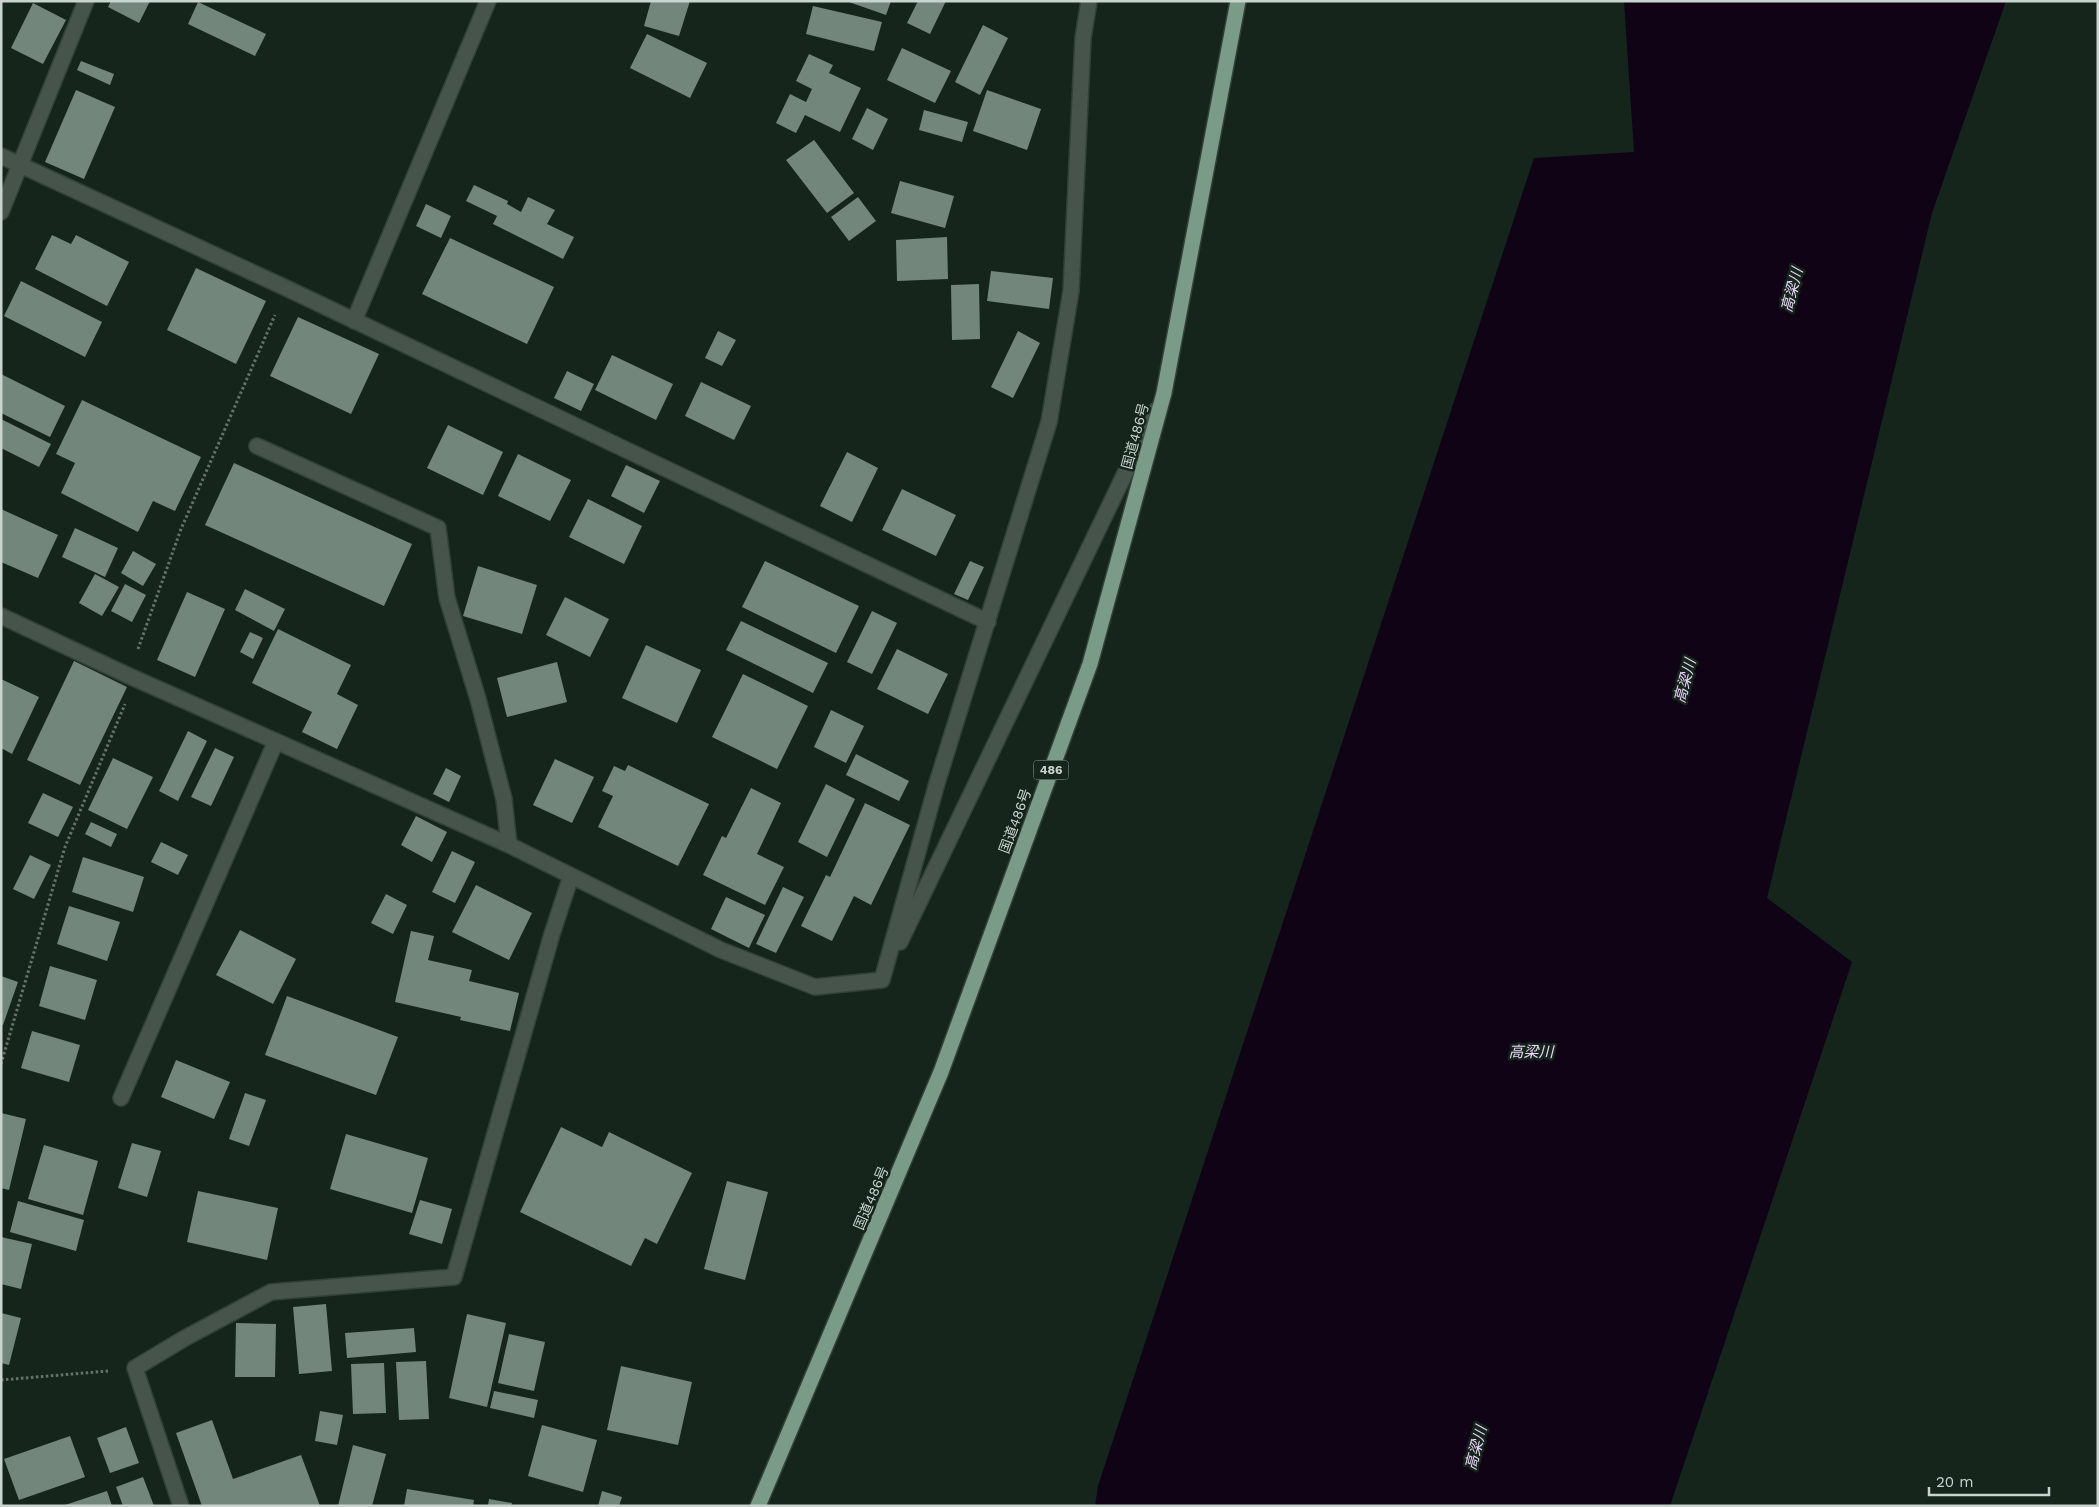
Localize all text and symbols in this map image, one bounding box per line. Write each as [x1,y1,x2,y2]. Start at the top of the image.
water label: 高梁川 [1777,264,1807,314]
street label: 国道486号 [1119,401,1151,471]
water label: 高梁川 [1670,655,1700,705]
road number: 486 [1034,760,1068,780]
street label: 国道486号 [996,786,1034,856]
water label: 高梁川 [1508,1043,1555,1061]
street label: 国道486号 [850,1164,892,1232]
water label: 高梁川 [1461,1422,1491,1472]
scale bar [1929,1464,2049,1496]
text: 20 m [1936,1473,1974,1491]

